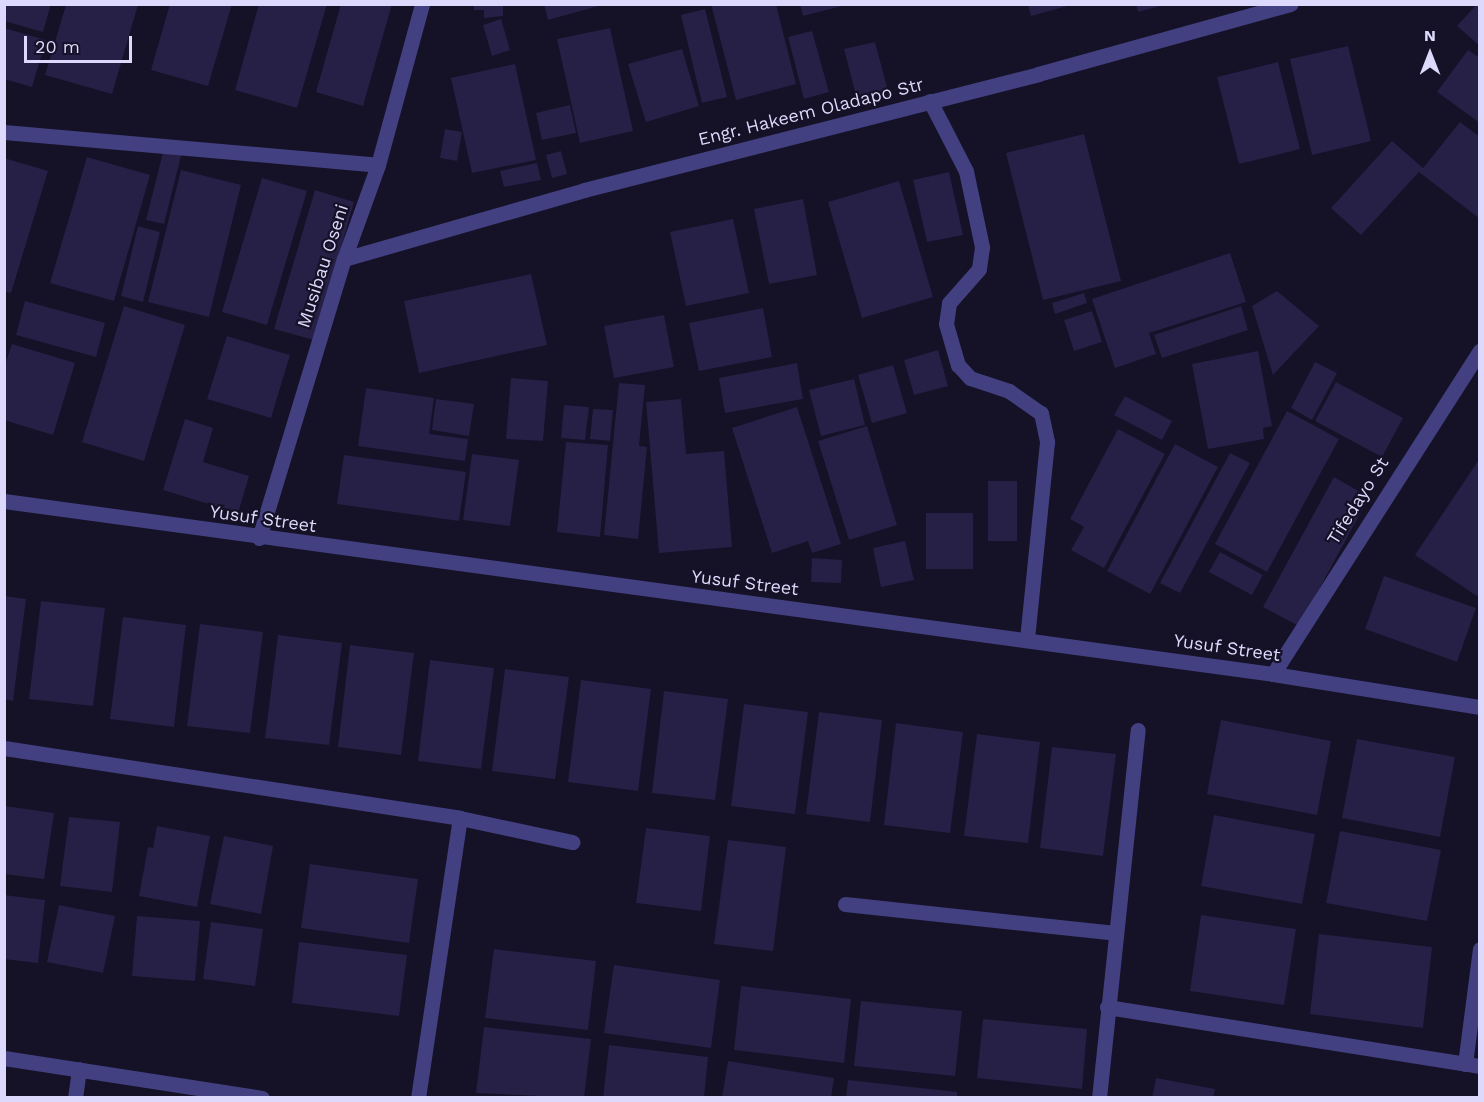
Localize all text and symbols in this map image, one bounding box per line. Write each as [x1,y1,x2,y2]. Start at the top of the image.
scale bar [27,24,135,62]
north arrow [1400,24,1460,84]
text: N [1424,26,1436,45]
text: 20 m [35,36,80,57]
street label: Engr. Hakeem Oladapo Str [696,74,926,150]
street label: Musibau Oseni [293,202,353,330]
street label: Tifedayo St [1323,453,1393,549]
street label: Yusuf Street [208,501,318,537]
street label: Yusuf Street [690,566,800,600]
street label: Yusuf Street [1172,630,1282,666]

